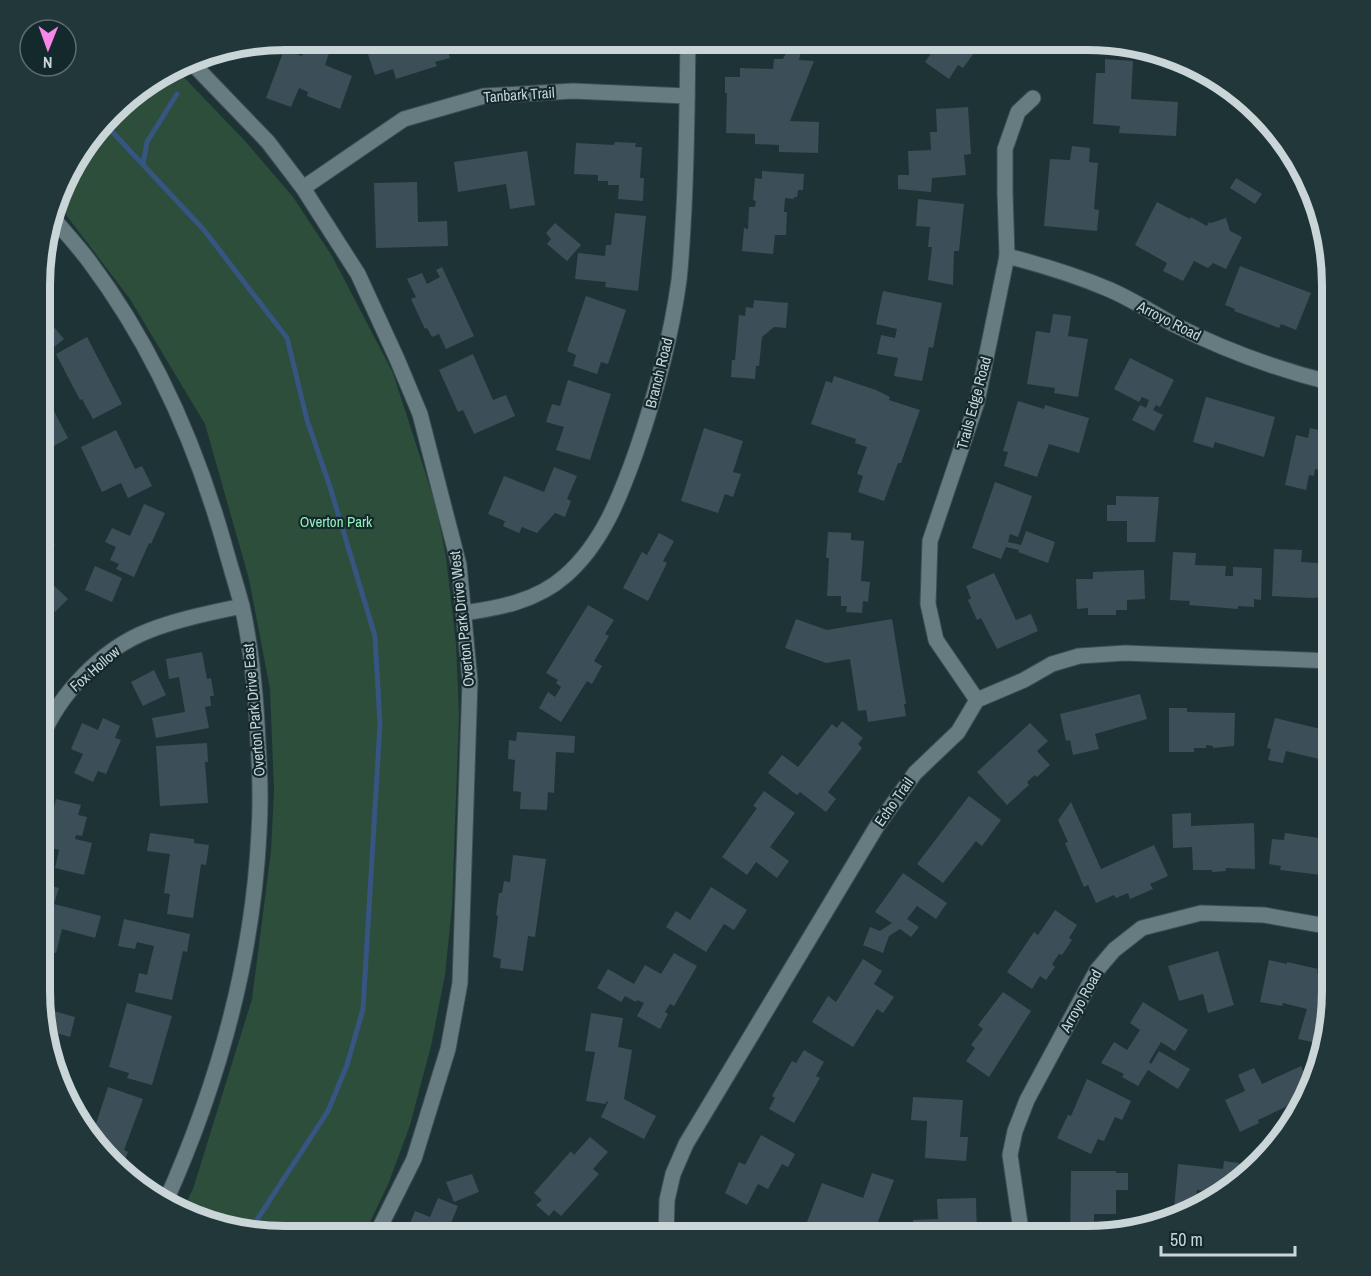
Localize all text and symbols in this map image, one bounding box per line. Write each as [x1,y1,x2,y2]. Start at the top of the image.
north arrow [18,18,78,78]
text: N [43,52,53,74]
street label: Tanbark Trail [483,82,555,107]
street label: Arroyo Road [1133,295,1205,346]
street label: Branch Road [640,336,677,410]
street label: Trails Edge Road [951,354,996,452]
park label: Overton Park [300,511,373,532]
street label: Overton Park Drive West [444,550,479,688]
street label: Fox Hollow [65,641,124,696]
street label: Overton Park Drive East [237,642,270,777]
street label: Echo Trail [869,773,918,830]
street label: Arroyo Road [1054,965,1106,1037]
scale bar [1161,1219,1294,1257]
text: 50 m [1170,1227,1203,1252]

